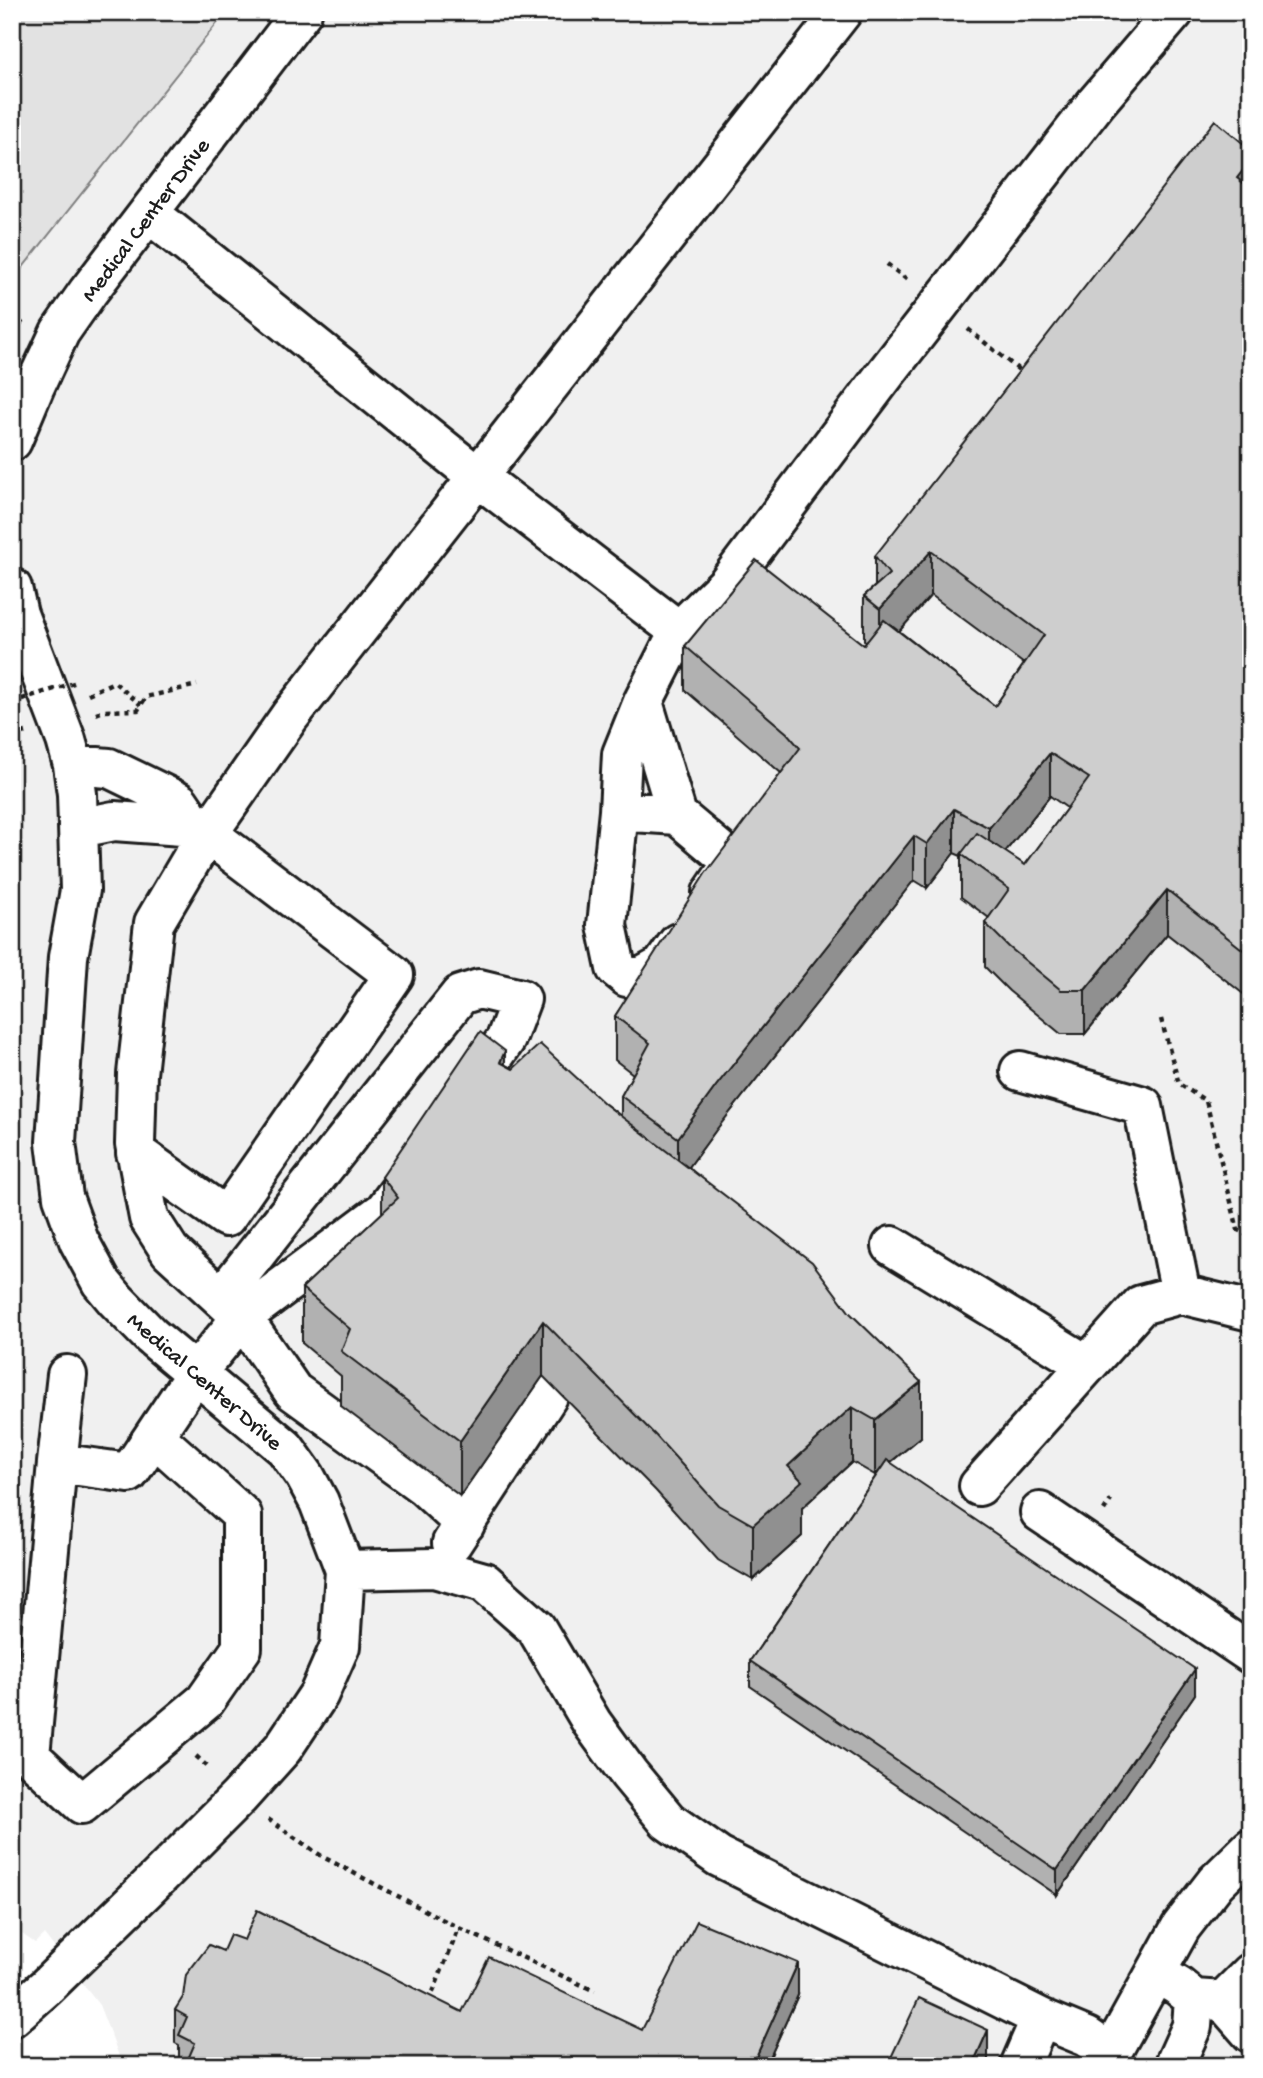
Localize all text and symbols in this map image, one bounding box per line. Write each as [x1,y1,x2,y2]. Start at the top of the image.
street label: Medical Center Drive [77,133,218,308]
street label: Medical Center Drive [120,1308,288,1458]

